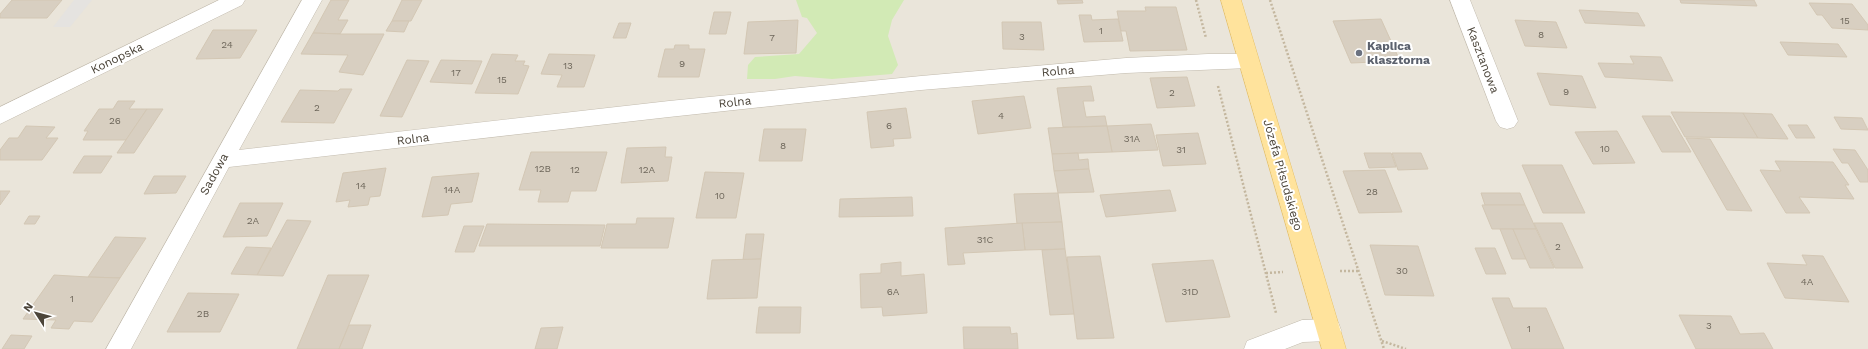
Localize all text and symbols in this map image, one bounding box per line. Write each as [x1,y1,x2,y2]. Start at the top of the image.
house number: 15 [1840,15,1850,26]
house number: 1 [1099,25,1103,36]
street label: Kasztanowa [1464,25,1502,95]
house number: 8 [1538,29,1544,40]
house number: 3 [1019,31,1025,42]
house number: 7 [769,32,775,43]
street label: Konopska [89,39,146,77]
house number: 24 [221,39,233,50]
place label: Kaplica klasztorna [1367,39,1430,67]
marker: Kaplica klasztorna [1354,48,1364,58]
house number: 9 [679,58,685,69]
house number: 13 [563,60,573,71]
street label: Rolna [1041,63,1075,79]
house number: 17 [451,67,461,78]
house number: 15 [497,74,507,85]
house number: 9 [1563,86,1569,97]
house number: 2 [1169,87,1175,98]
street label: Rolna [718,93,752,111]
house number: 2 [314,102,320,113]
house number: 4 [998,110,1004,121]
house number: 26 [109,115,121,126]
street label: Józefa Piłsudskiego [1260,118,1306,232]
house number: 6 [886,120,892,131]
street label: Rolna [396,130,430,148]
house number: 31A [1124,133,1141,144]
house number: 8 [780,140,786,151]
house number: 10 [1600,143,1610,154]
house number: 31 [1176,144,1186,155]
street label: Sadowa [197,150,231,197]
house number: 12B [535,163,551,174]
house number: 12 [570,164,580,175]
house number: 12A [639,164,656,175]
house number: 14 [356,180,366,191]
house number: 14A [444,184,461,195]
house number: 28 [1366,186,1378,197]
house number: 10 [715,190,725,201]
house number: 2A [247,215,260,226]
house number: 31C [977,234,993,245]
house number: 2 [1555,241,1561,252]
house number: 30 [1396,265,1408,276]
house number: 4A [1801,276,1814,287]
house number: 6A [887,286,900,297]
house number: 31D [1182,286,1198,297]
north arrow [16,293,56,333]
house number: 1 [70,293,74,304]
text: N [21,300,36,315]
house number: 2B [197,308,209,319]
house number: 3 [1706,320,1712,331]
house number: 1 [1527,323,1531,334]

